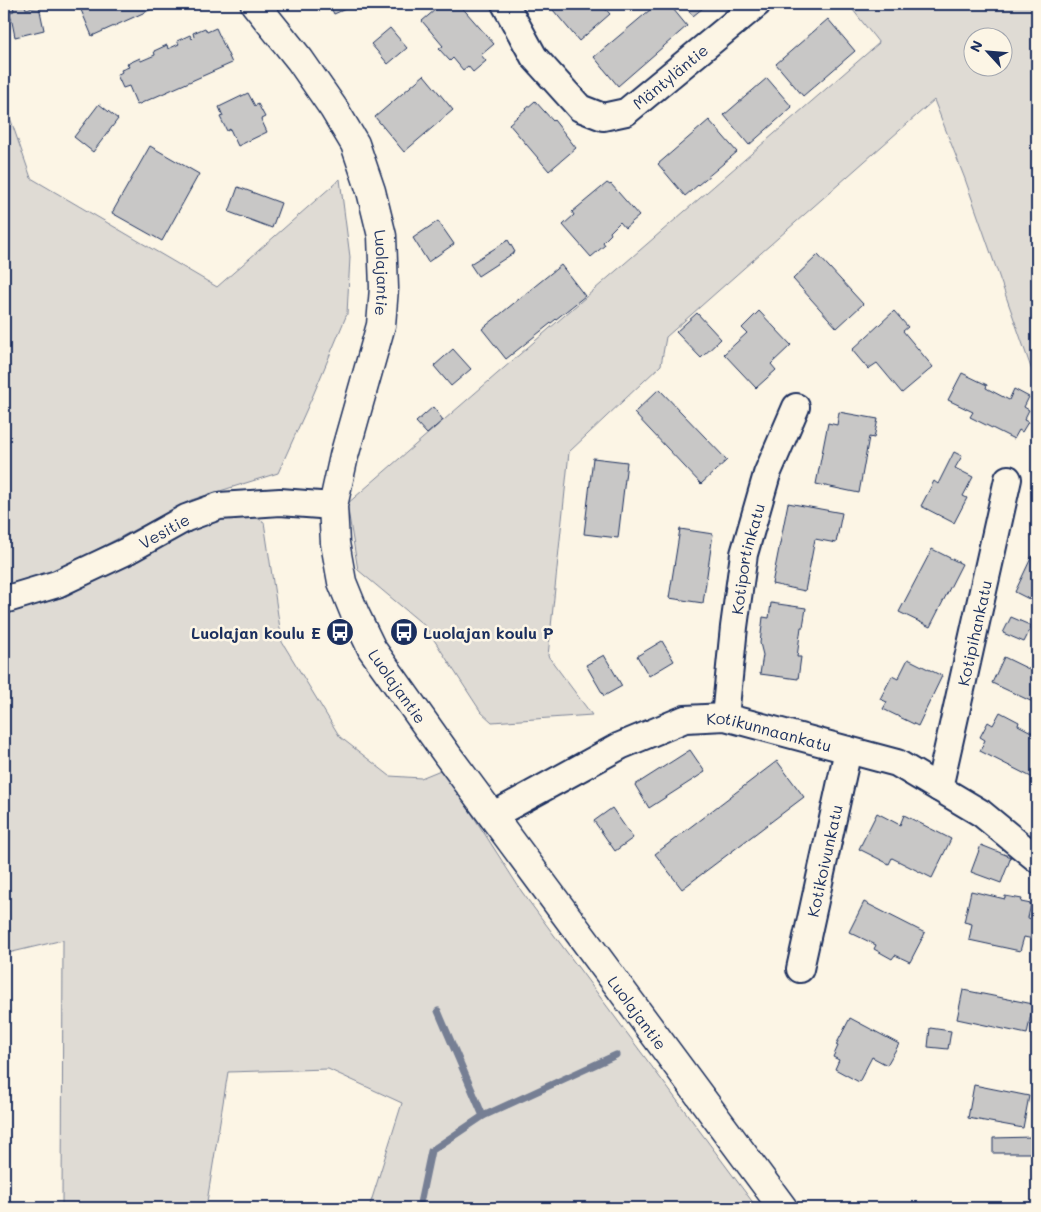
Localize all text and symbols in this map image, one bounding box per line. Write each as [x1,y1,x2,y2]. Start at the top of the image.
north arrow [964,28,1014,78]
text: N [965,37,987,55]
street label: Mäntyläntie [628,39,712,113]
street label: Luolajantie [370,227,395,317]
street label: Kotiportinkatu [725,500,769,616]
street label: Vesitie [135,508,193,553]
street label: Kotipihankatu [952,578,996,688]
bus stop icon: Luolajan koulu E [325,617,355,647]
bus stop icon: Luolajan koulu P [389,617,419,647]
place label: Luolajan koulu E [191,622,321,643]
place label: Luolajan koulu P [423,622,554,643]
street label: Luolajantie [364,644,432,727]
street label: Kotikunnaankatu [706,707,834,756]
street label: Kotikoivunkatu [801,802,846,919]
street label: Luolajantie [604,971,672,1053]

